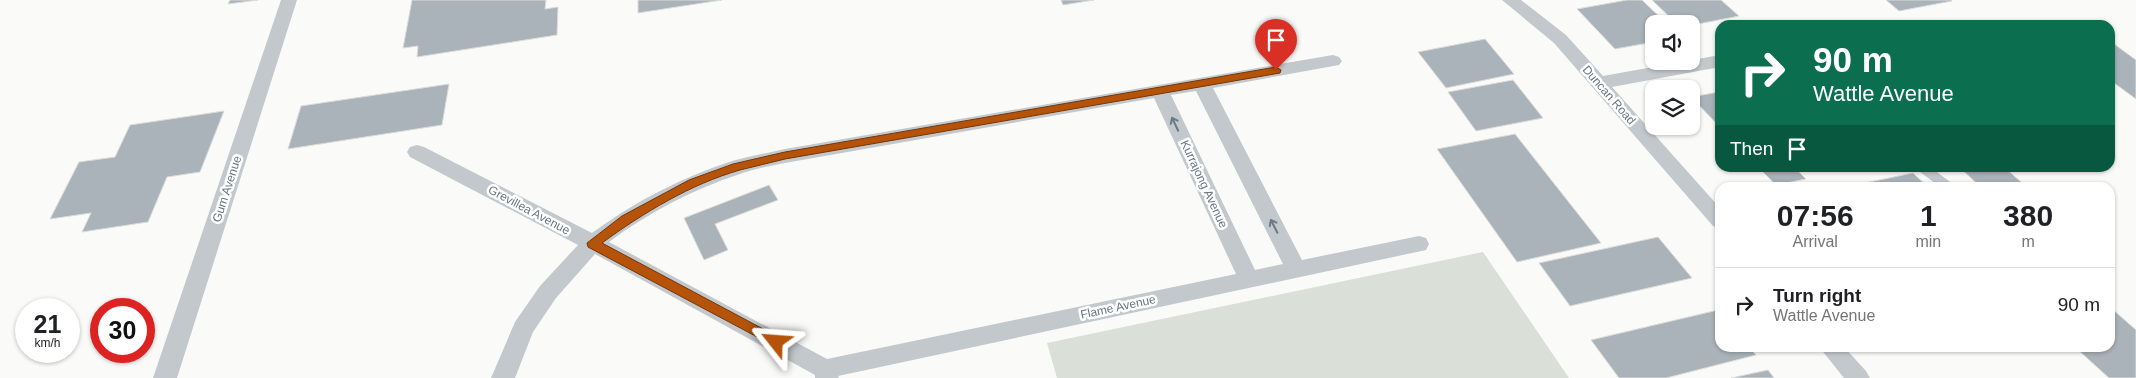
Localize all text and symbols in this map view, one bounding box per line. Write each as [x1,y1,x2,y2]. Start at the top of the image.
map controls [1645,15,1700,135]
button: sound [1645,15,1700,70]
pin [1255,19,1297,70]
icon: arrive [1262,26,1290,54]
icon: right [1730,40,1795,105]
text: 90 m [1813,40,1893,79]
street label: Duncan Road [1580,63,1638,127]
button: layers [1645,80,1700,135]
text: Wattle Avenue [1813,81,1954,106]
one-way arrow [1170,117,1179,132]
icon: arrive [1783,135,1811,163]
street label: Kurrajong Avenue [1178,138,1231,230]
text: Then [1730,138,1773,159]
street label: Gum Avenue [210,154,244,224]
street label: Grevillea Avenue [486,183,573,238]
text: 07:56 [1777,199,1854,232]
text: 1 [1920,199,1937,232]
text: 380 [2003,199,2053,232]
one-way arrow [1268,218,1278,233]
text: Arrival [1793,233,1838,250]
text: min [1915,233,1941,250]
text: m [2021,233,2035,250]
text: Turn right [1773,285,1861,306]
icon: right [1730,291,1758,319]
street label: Flame Avenue [1079,292,1157,322]
text: 90 m [2058,294,2100,315]
speed limit sign: 30 [90,298,155,363]
text: Wattle Avenue [1773,307,1875,324]
text: 21 [34,310,61,338]
position arrow [749,315,801,367]
text: km/h [34,336,61,350]

